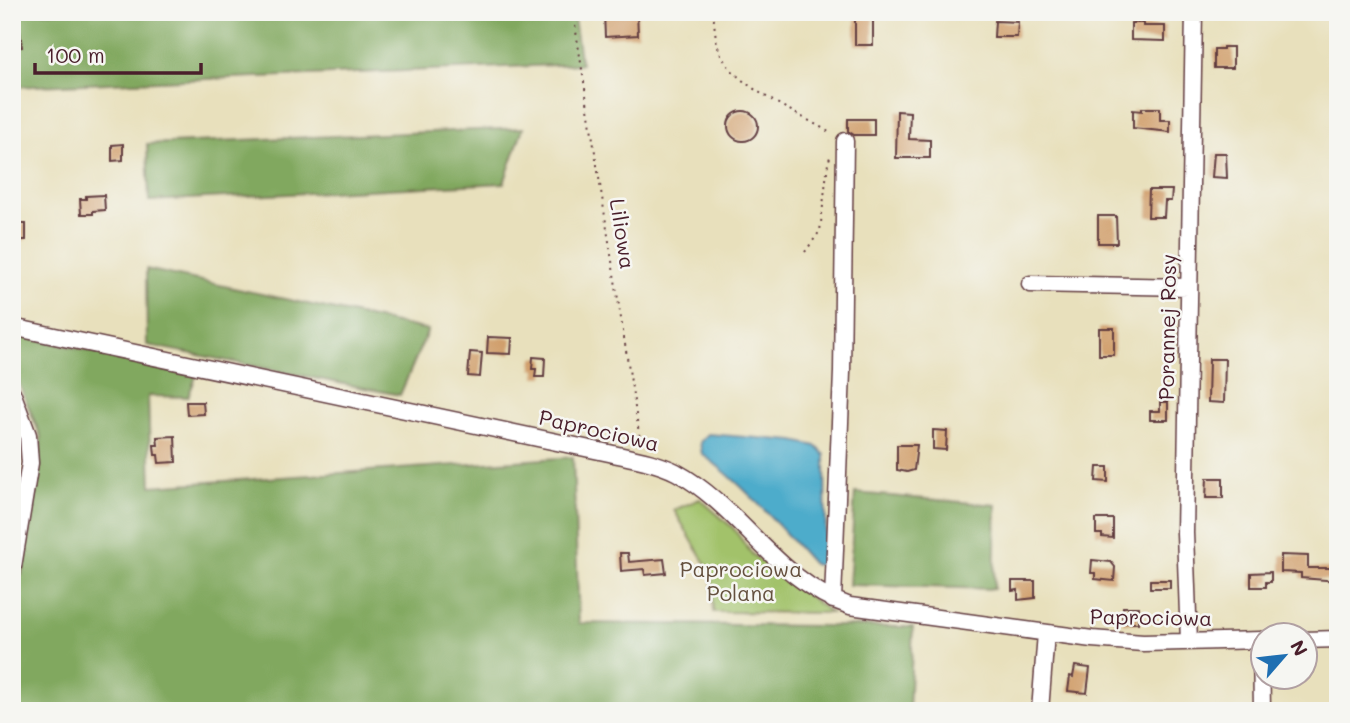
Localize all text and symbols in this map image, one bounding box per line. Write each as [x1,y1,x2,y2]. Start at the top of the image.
scale bar [35,32,201,76]
text: 100 m [46,41,105,68]
street label: Liliowa [605,197,642,271]
street label: Porannej Rosy [1152,254,1181,400]
street label: Paprociowa [537,403,662,456]
park label: Paprociowa Polana [680,555,802,606]
street label: Paprociowa [1090,602,1212,631]
north arrow [1248,622,1318,692]
text: N [1285,636,1314,660]

